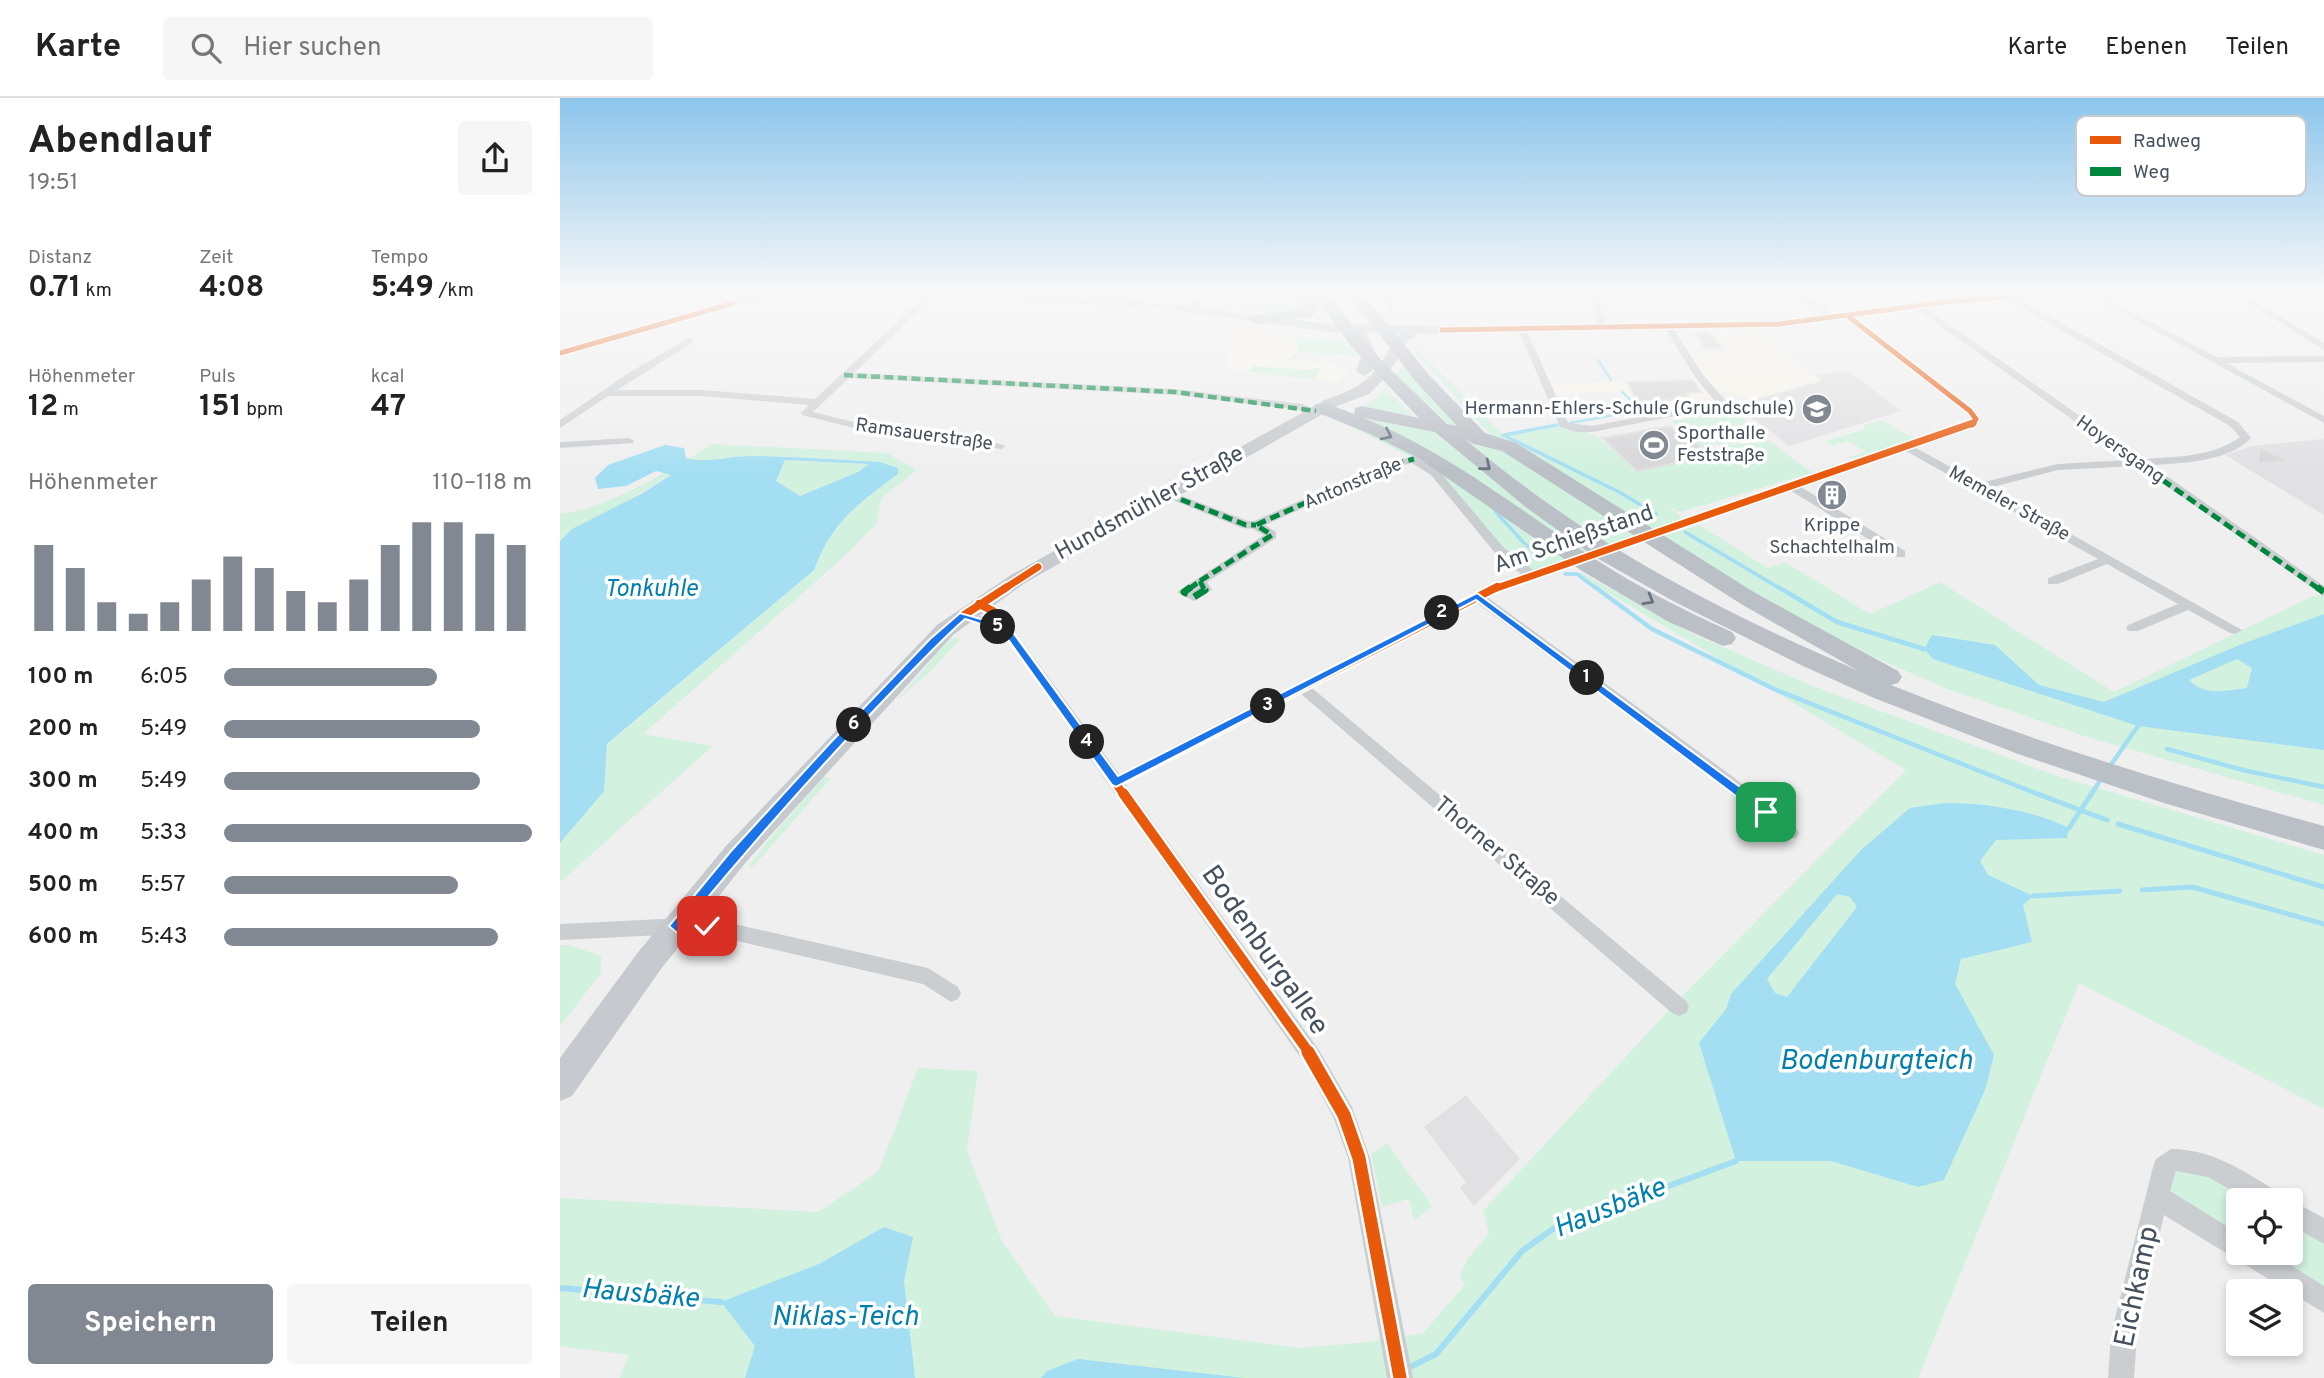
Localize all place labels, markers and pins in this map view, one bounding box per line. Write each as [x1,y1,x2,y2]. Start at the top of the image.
school or university icon: Hermann-Ehlers-Schule (Grundschule) [1800,392,1834,426]
place label: Hermann-Ehlers-Schule (Grundschule) [1464,397,1794,421]
place label: Sporthalle Feststraße [1677,422,1765,468]
sports icon: Sporthalle Feststraße [1637,428,1671,462]
building icon: Krippe Schachtelhalm [1815,478,1849,512]
place label: Krippe Schachtelhalm [1769,514,1895,560]
pin: 2 [1424,596,1460,630]
pin: 5 [980,610,1016,644]
pin: 1 [1570,660,1604,696]
pin: 3 [1250,688,1286,724]
pin: 6 [836,708,872,742]
pin: 4 [1070,724,1104,760]
pin [1736,782,1796,842]
pin [677,896,737,956]

